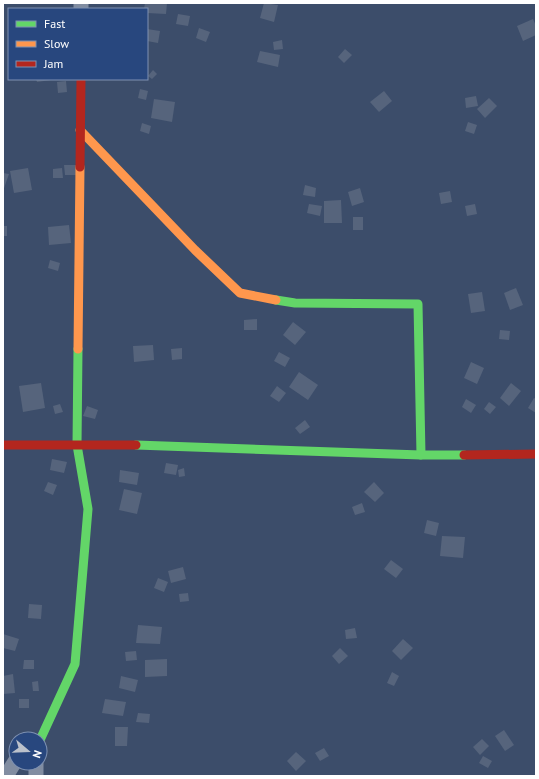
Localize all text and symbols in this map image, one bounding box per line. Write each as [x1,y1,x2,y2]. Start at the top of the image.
legend [8,8,148,80]
text: Fast [44,16,65,31]
text: Slow [44,36,69,51]
text: Jam [43,56,63,71]
north arrow [8,731,48,771]
text: N [30,749,45,760]

